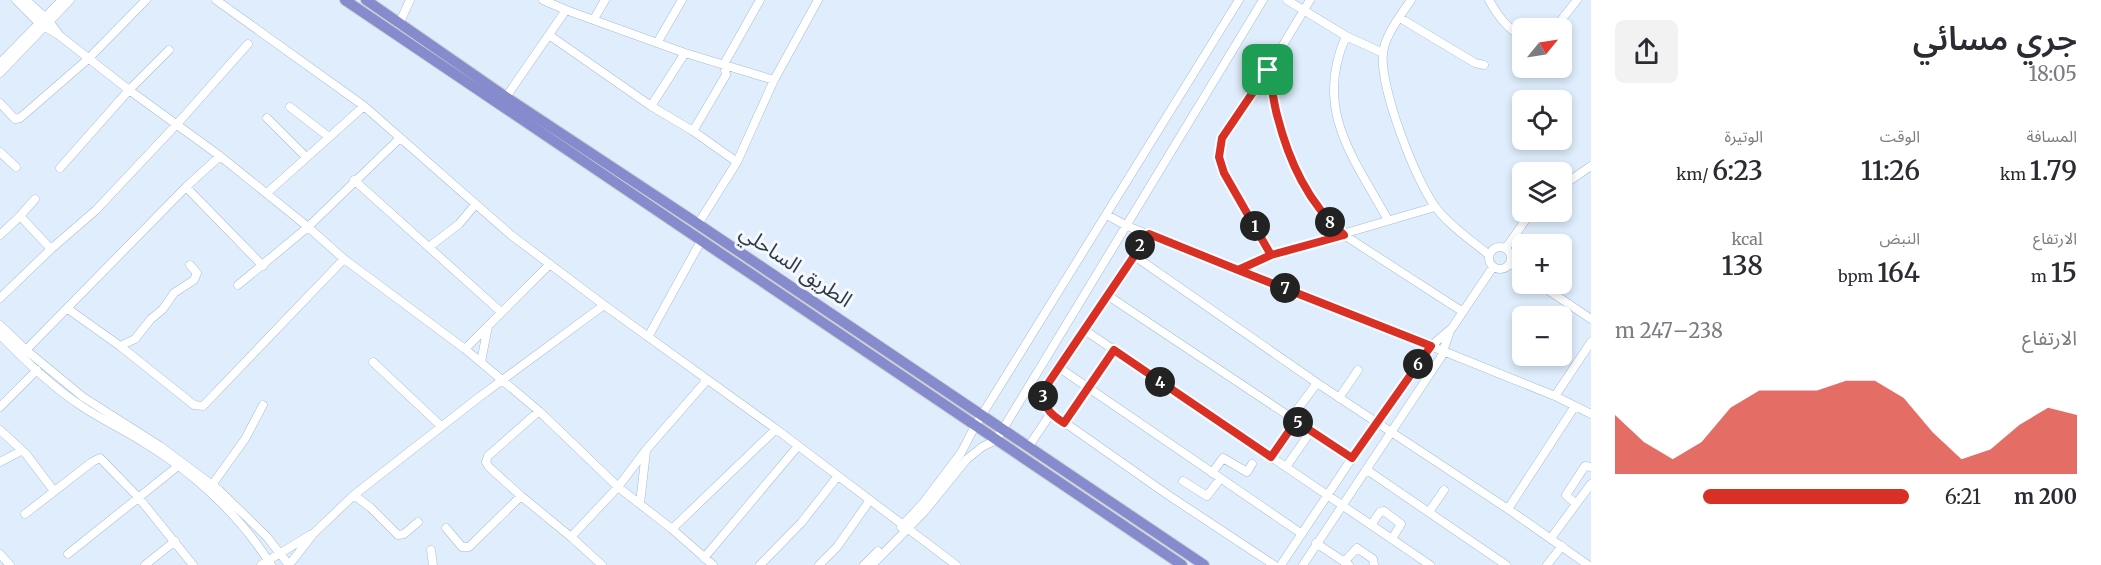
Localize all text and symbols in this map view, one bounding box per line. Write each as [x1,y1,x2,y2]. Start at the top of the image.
north arrow [1512,18,1572,78]
map controls [1512,18,1572,366]
text: جري مسائي [1913,18,2077,59]
button: share [1615,20,1678,83]
pin [1242,44,1293,95]
icon: arrive [1251,53,1284,86]
text: 18:05 [2029,61,2077,86]
button: locate [1512,90,1572,150]
text: الوتيرة [1725,126,1763,146]
text: الوقت [1880,126,1920,146]
text: المسافة [2027,126,2077,146]
text: 6:23 [1712,154,1763,187]
text: 11:26 [1861,154,1920,187]
text: 1.79 [2030,154,2077,187]
button: layers [1512,162,1572,222]
text: /km [1676,164,1712,184]
text: km [2000,164,2030,184]
pin: 8 [1315,207,1345,237]
pin: 1 [1240,211,1270,241]
text: 8 [1325,212,1335,232]
text: 1 [1251,216,1259,236]
street label: الطريق الساحلي [733,218,858,315]
text: النبض [1879,228,1920,248]
text: الارتفاع [2033,228,2077,248]
text: kcal [1732,229,1763,249]
pin: 2 [1125,230,1155,260]
button: + [1512,234,1572,294]
text: 2 [1135,235,1145,255]
text: 138 [1721,249,1763,282]
text: 164 [1877,256,1920,289]
text: 15 [2051,256,2077,289]
text: bpm [1838,266,1877,286]
text: m [2031,266,2051,286]
pin: 7 [1270,273,1300,303]
text: 7 [1280,278,1290,298]
button: − [1512,306,1572,366]
text: 238–247 m [1615,318,1723,343]
text: الارتفاع [2022,325,2077,350]
pin: 6 [1403,349,1433,379]
text: 6 [1413,354,1423,374]
pin: 4 [1145,367,1175,397]
text: 4 [1155,372,1165,392]
pin: 3 [1028,381,1058,411]
text: 3 [1038,386,1048,406]
pin: 5 [1283,407,1313,437]
text: 5 [1293,412,1303,432]
text: 6:21 [1945,484,1981,509]
text: 200 m [2014,484,2077,509]

